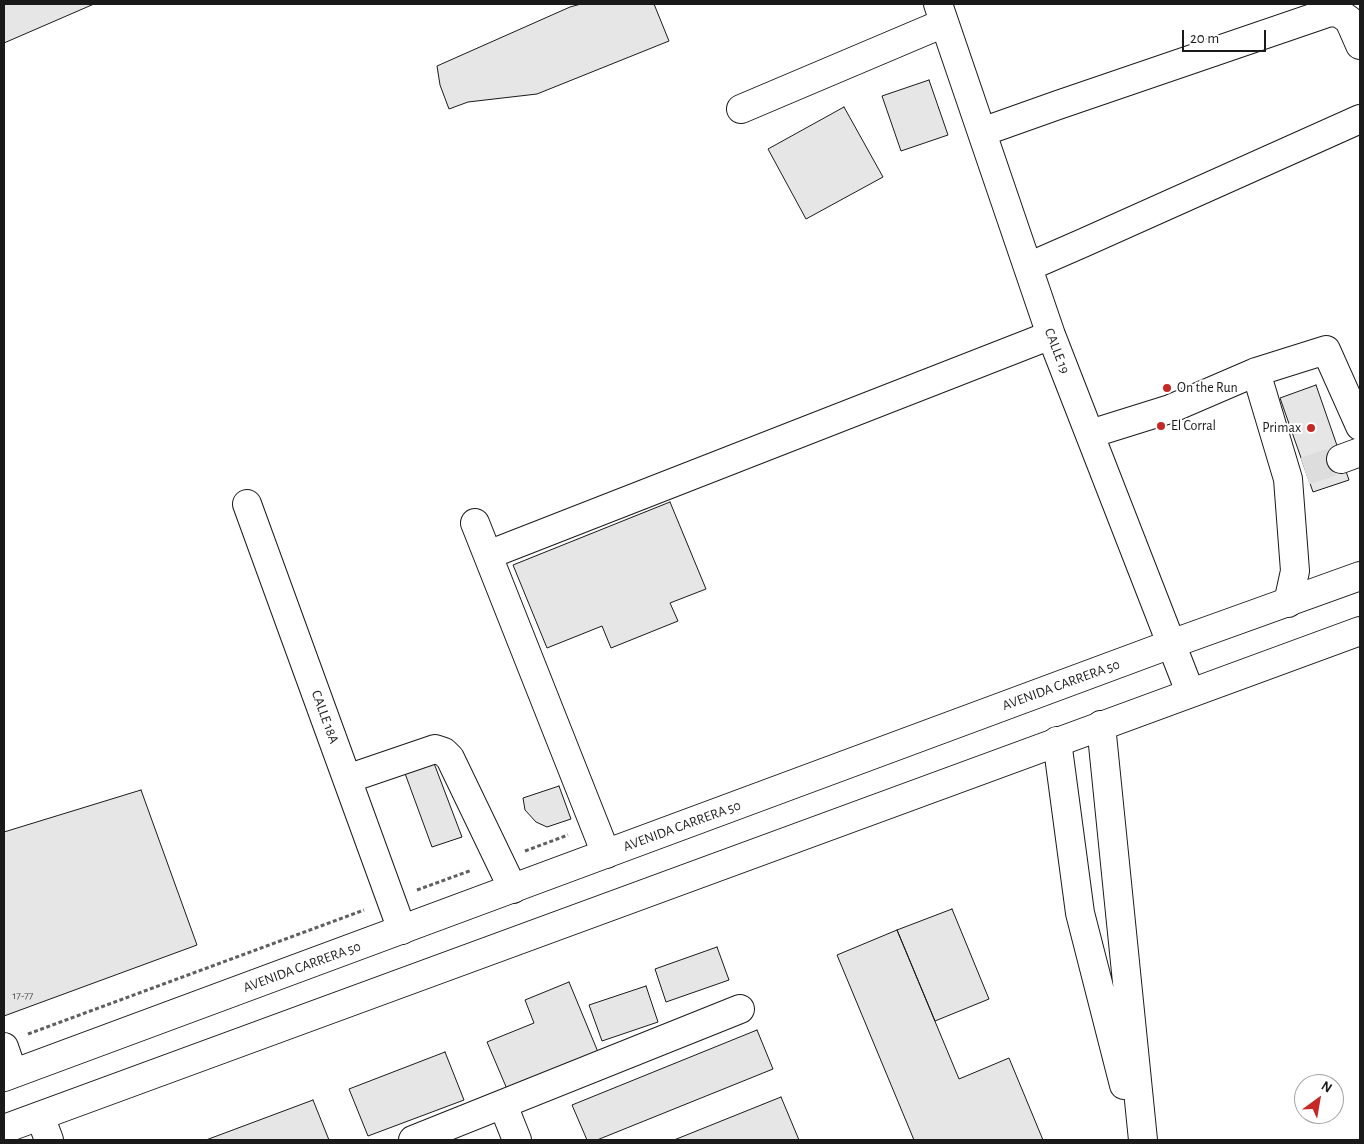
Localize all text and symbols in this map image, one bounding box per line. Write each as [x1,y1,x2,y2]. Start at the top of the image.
scale bar [1184,20,1268,52]
text: 20 m [1190,31,1219,46]
street label: CALLE 19 [1041,326,1073,376]
place label: On the Run [1177,380,1238,396]
marker: On the Run [1161,382,1173,394]
place label: El Corral [1171,418,1216,434]
marker: El Corral [1155,420,1167,432]
place label: Primax [1262,420,1301,436]
marker: Primax [1305,422,1317,434]
street label: AVENIDA CARRERA 50 [1000,656,1122,714]
street label: CALLE 18A [308,688,342,746]
street label: AVENIDA CARRERA 50 [621,797,743,855]
street label: AVENIDA CARRERA 50 [241,938,363,996]
house number: 17-77 [13,989,33,1003]
north arrow [1294,1074,1344,1124]
text: N [1319,1079,1334,1096]

